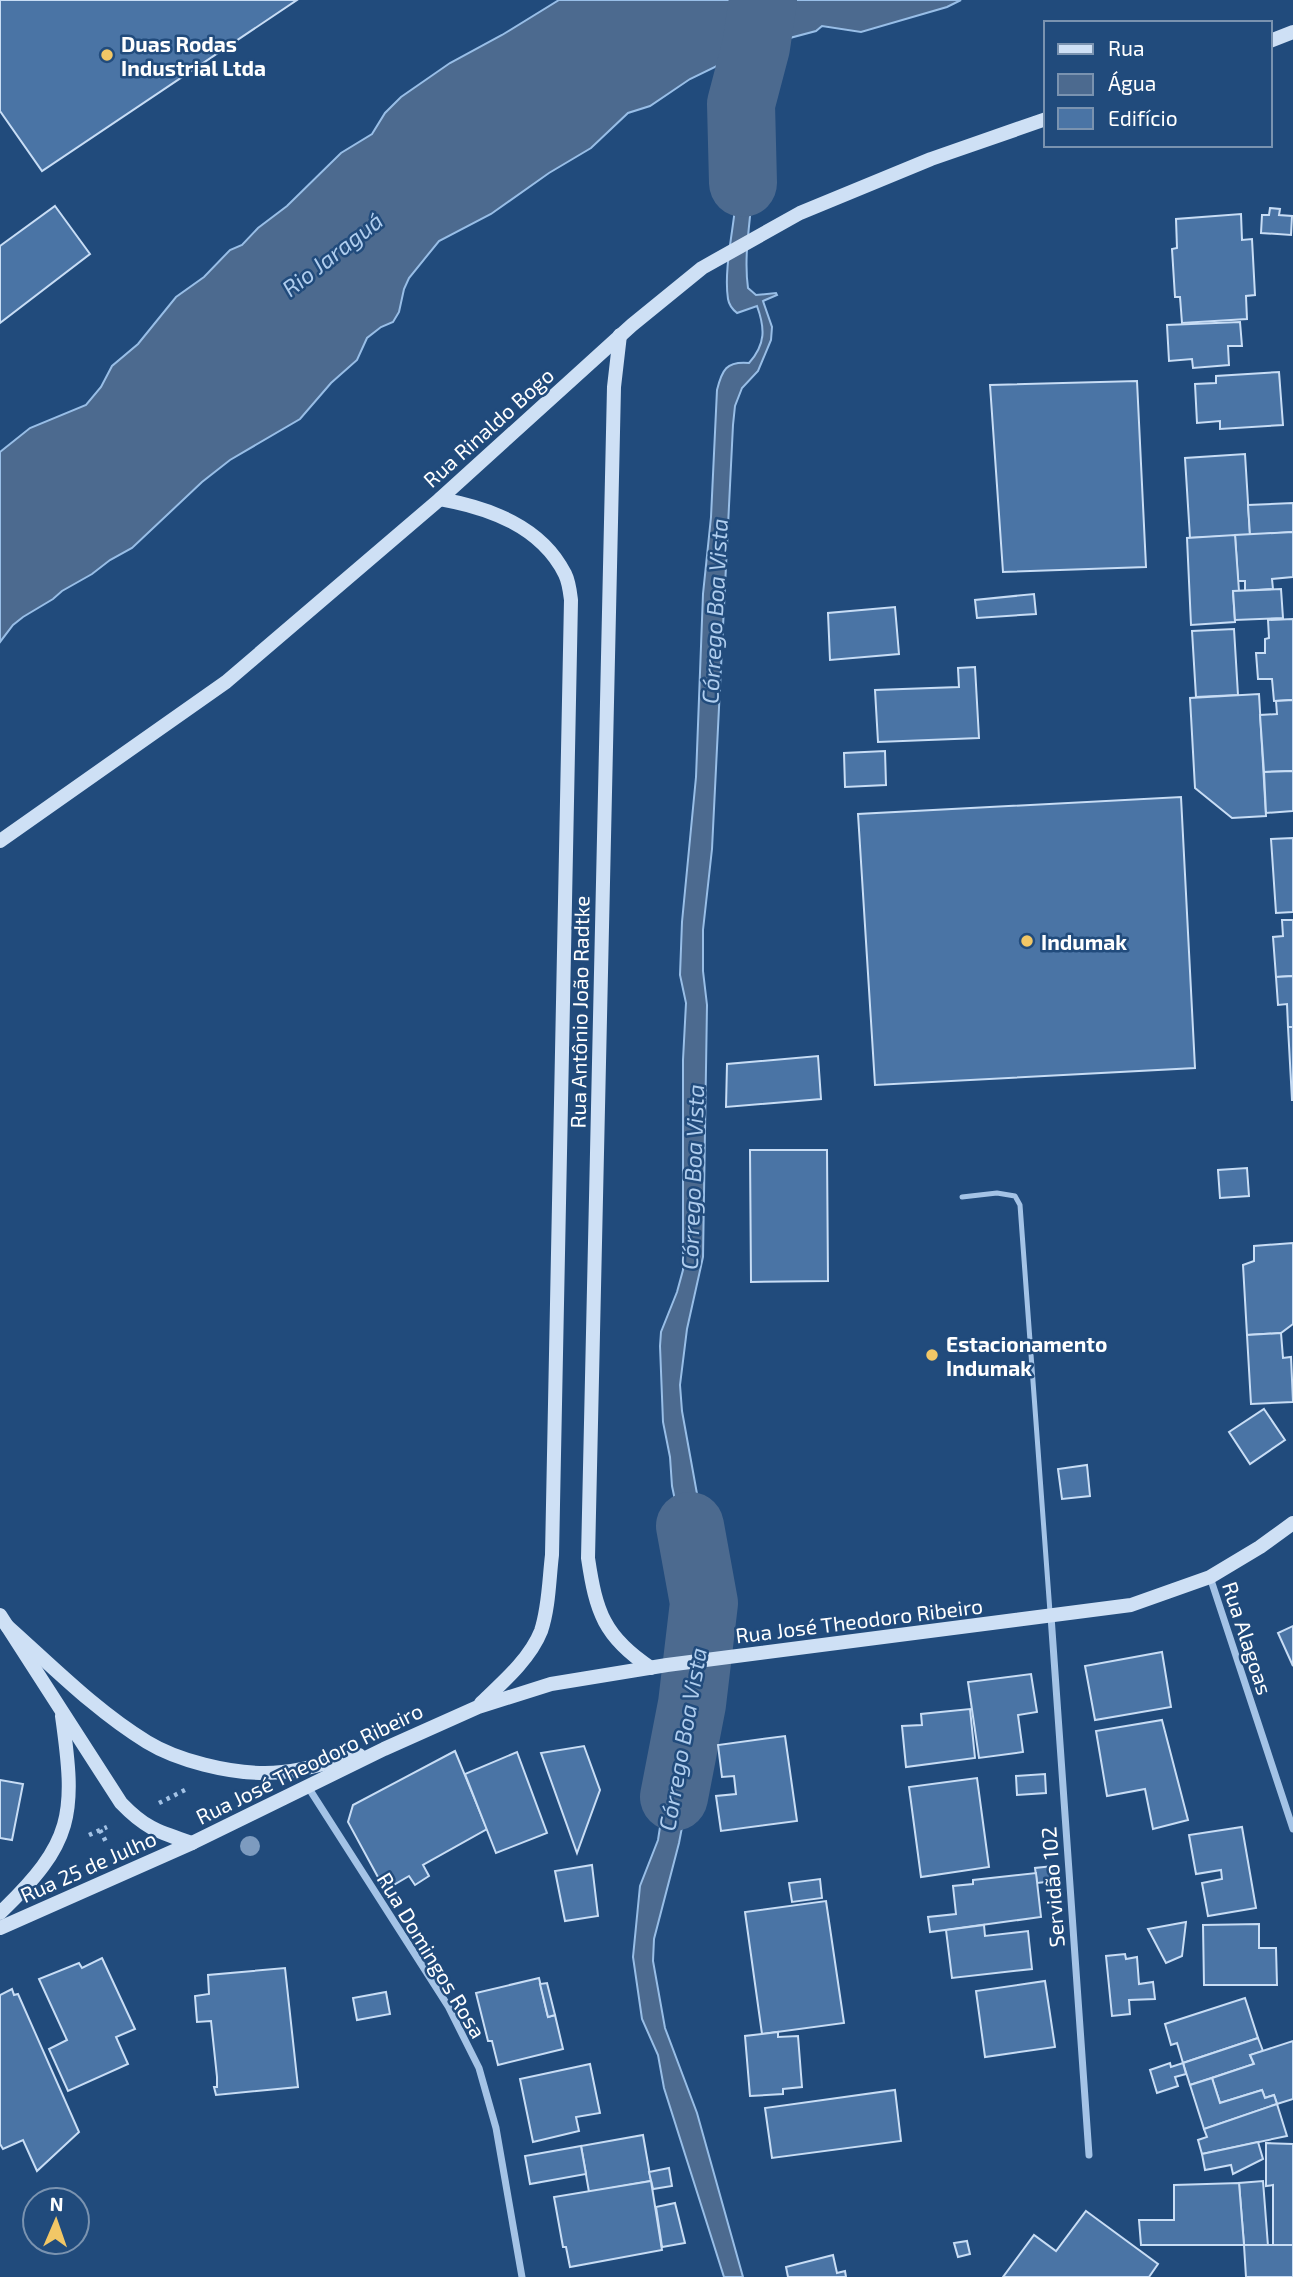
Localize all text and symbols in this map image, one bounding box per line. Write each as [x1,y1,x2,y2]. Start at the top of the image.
legend [1044,21,1272,147]
place label: Duas Rodas Industrial Ltda [121,31,266,80]
text: Rua [1108,35,1144,60]
marker: Duas Rodas Industrial Ltda [99,47,115,63]
text: Água [1108,70,1156,95]
text: Edifício [1108,105,1178,130]
water label: Rio Jaraguá [276,206,388,302]
street label: Rua Rinaldo Bogo [418,362,558,492]
water label: Córrego Boa Vista [695,518,733,704]
street label: Rua Antônio João Radtke [564,895,594,1129]
place label: Indumak [1041,929,1127,954]
marker: Indumak [1019,933,1035,949]
water label: Córrego Boa Vista [675,1084,709,1270]
place label: Estacionamento Indumak [946,1331,1107,1380]
marker: Estacionamento Indumak [924,1347,940,1363]
street label: Rua Alagoas [1218,1578,1278,1698]
street label: Rua José Theodoro Ribeiro [734,1592,984,1648]
water label: Córrego Boa Vista [652,1645,712,1833]
street label: Rua José Theodoro Ribeiro [192,1697,426,1829]
street label: Rua 25 de Julho [16,1825,160,1907]
street label: Servidão 102 [1035,1826,1069,1948]
street label: Rua Domingos Rosa [373,1868,491,2042]
north arrow [21,2186,91,2256]
text: N [49,2192,64,2215]

